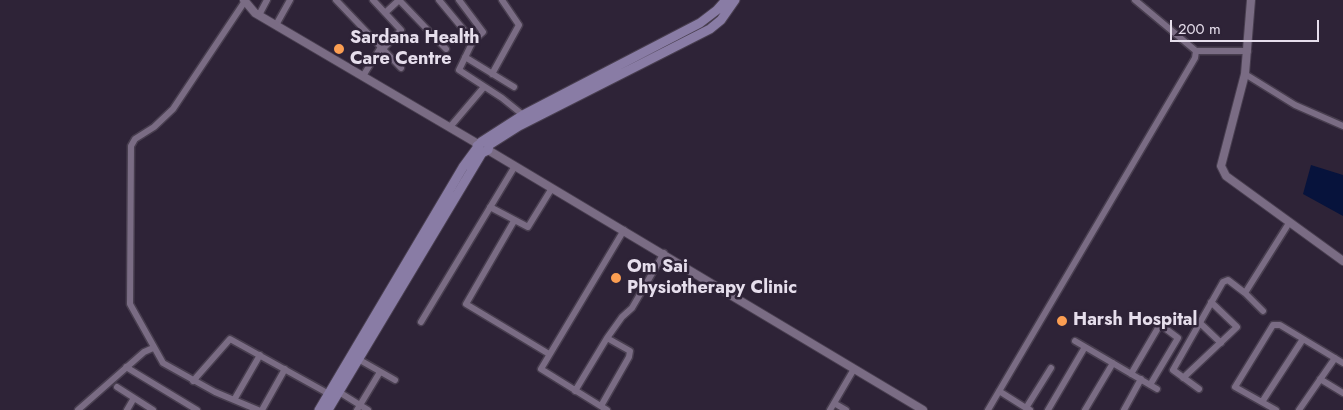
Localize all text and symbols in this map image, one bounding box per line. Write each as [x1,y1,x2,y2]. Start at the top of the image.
scale bar [1173,10,1322,42]
text: 200 m [1178,18,1221,40]
place label: Sardana Health Care Centre [350,28,480,70]
marker: Sardana Health Care Centre [332,42,346,56]
place label: Om Sai Physiotherapy Clinic [627,257,797,300]
marker: Om Sai Physiotherapy Clinic [609,271,623,285]
place label: Harsh Hospital [1073,310,1197,332]
marker: Harsh Hospital [1055,314,1069,328]

